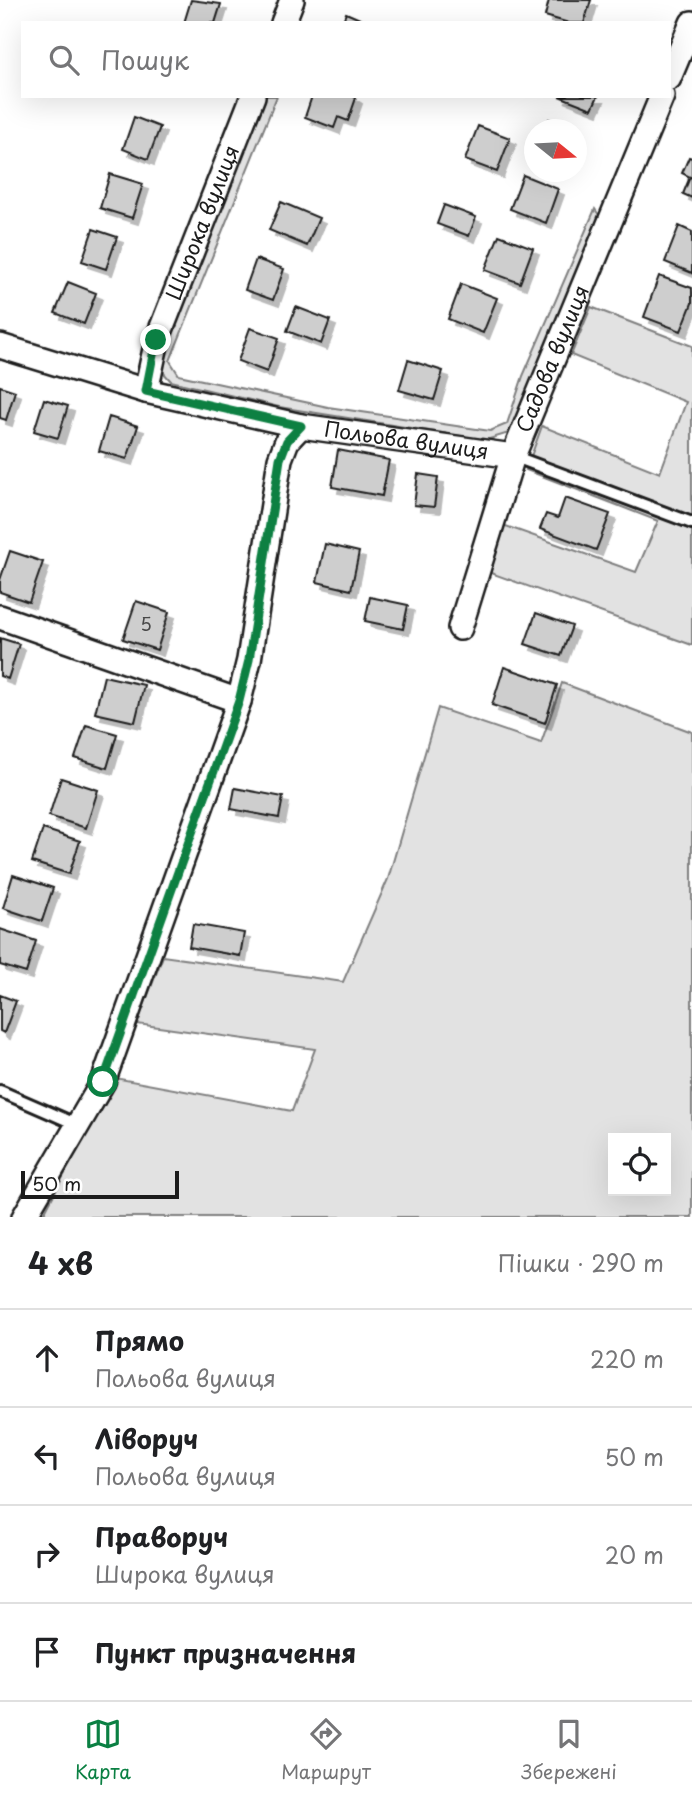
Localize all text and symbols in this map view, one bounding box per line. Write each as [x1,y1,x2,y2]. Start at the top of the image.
search box [21,21,671,98]
text: Пошук [101,40,189,79]
icon: search [45,41,83,79]
north arrow [524,119,587,182]
street label: Широка вулиця [156,140,246,304]
street label: Садова вулиця [507,280,596,437]
route end [140,324,171,355]
street label: Польова вулиця [322,411,491,466]
house number: 5 [140,610,152,637]
route start [87,1066,118,1097]
map controls [608,1133,671,1196]
button: locate [608,1133,671,1196]
scale bar [21,1168,178,1200]
text: 50 m [32,1169,81,1197]
text: 4 хв [28,1240,93,1285]
text: Пішки · 290 m [498,1245,664,1280]
text: Прямо [95,1321,184,1360]
icon: ahead [28,1339,66,1377]
text: 220 m [590,1341,664,1376]
text: Польова вулиця [95,1360,276,1395]
text: Ліворуч [95,1419,198,1458]
icon: left [28,1437,66,1475]
text: 50 m [604,1439,664,1474]
text: Польова вулиця [95,1458,276,1493]
text: Праворуч [95,1517,228,1556]
icon: right [28,1535,66,1573]
text: 20 m [605,1537,664,1572]
text: Широка вулиця [95,1556,275,1591]
icon: arrive [28,1633,66,1671]
text: Пункт призначення [95,1633,356,1672]
tab: Карта [75,1715,131,1785]
tab: Маршрут [281,1715,371,1785]
tab: Збережені [521,1715,617,1785]

